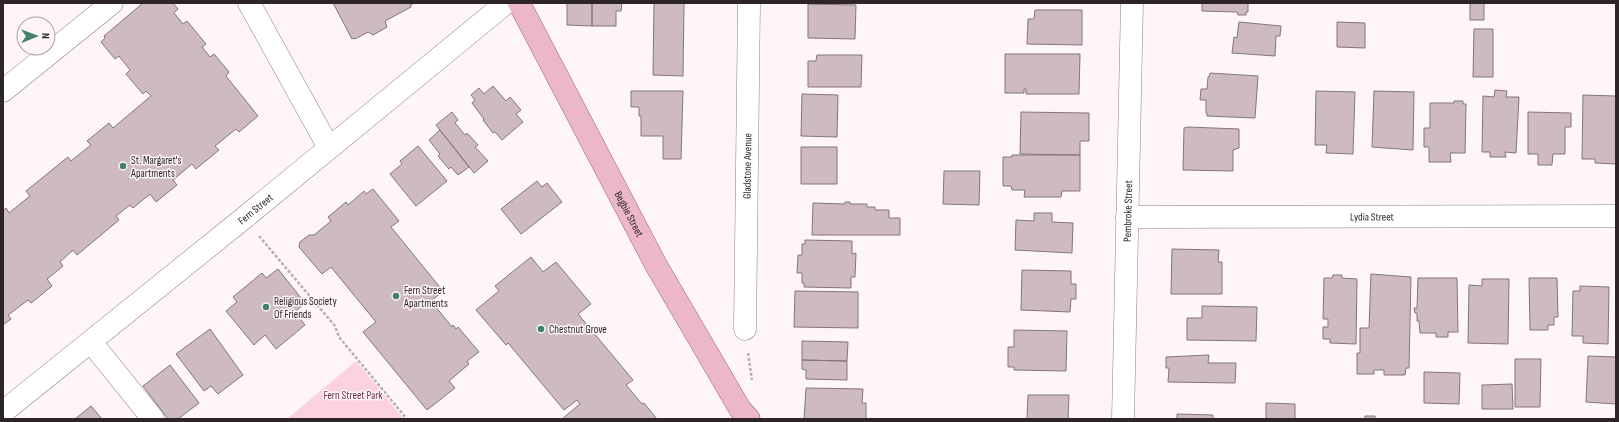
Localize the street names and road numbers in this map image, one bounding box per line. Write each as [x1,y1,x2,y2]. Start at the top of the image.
street label: Gladstone Avenue [740,133,754,199]
street label: Pembroke Street [1120,179,1135,242]
street label: Begbie Street [612,189,647,240]
street label: Fern Street [235,190,276,227]
street label: Lydia Street [1350,210,1395,223]

